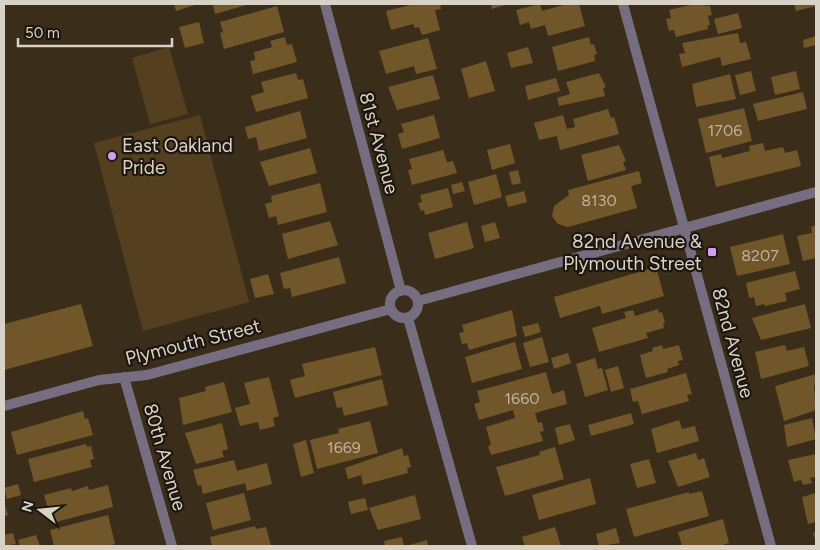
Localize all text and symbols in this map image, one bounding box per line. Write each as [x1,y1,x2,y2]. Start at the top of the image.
scale bar [18,15,171,47]
text: 50 m [25,24,60,42]
street label: 81st Avenue [354,90,404,196]
house number: 1706 [708,121,742,140]
place label: East Oakland Pride [122,134,233,179]
marker: East Oakland Pride [106,150,118,162]
house number: 8130 [581,191,617,210]
place label: 82nd Avenue & Plymouth Street [563,230,703,275]
marker: 82nd Avenue & Plymouth Street [706,246,718,258]
house number: 8207 [741,246,779,265]
street label: 82nd Avenue [707,285,759,401]
street label: Plymouth Street [123,314,263,370]
house number: 1660 [505,389,539,408]
street label: 80th Avenue [139,401,191,513]
house number: 1669 [327,438,361,457]
north arrow [15,485,65,535]
text: N [18,499,38,514]

